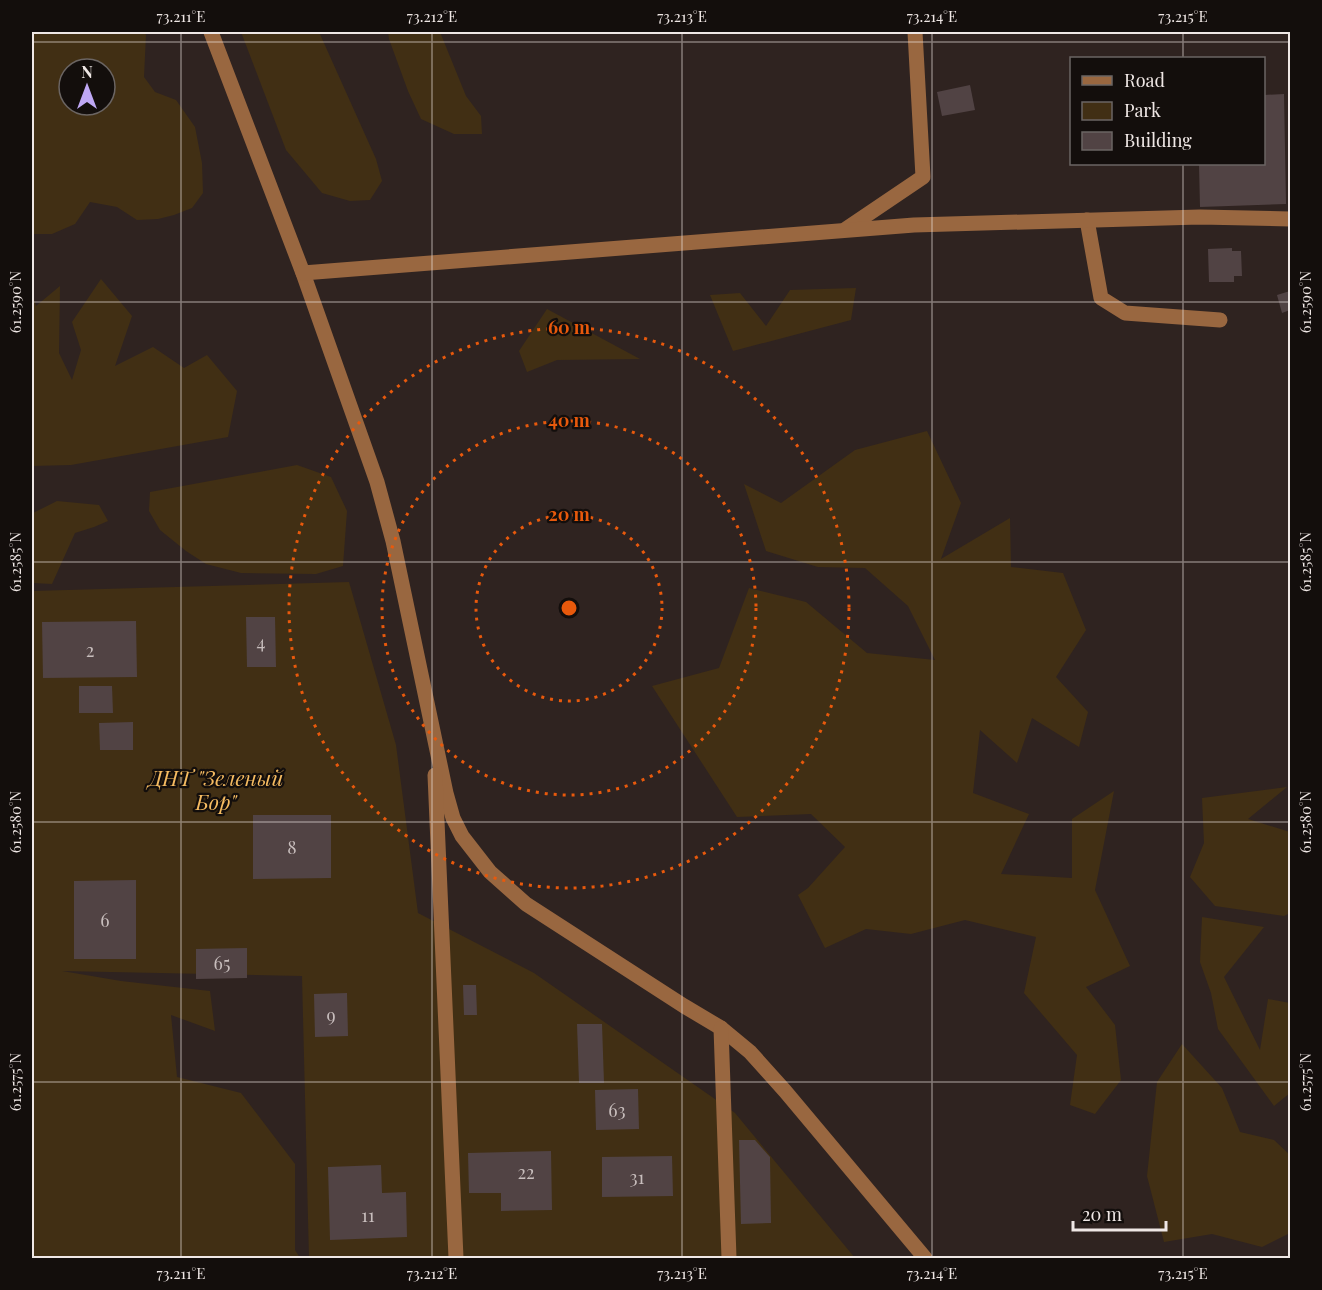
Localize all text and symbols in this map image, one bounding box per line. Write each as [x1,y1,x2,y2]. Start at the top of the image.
text: 73.211°E [157,6,205,26]
text: 73.212°E [407,6,457,26]
text: 73.213°E [657,6,707,26]
text: 73.214°E [907,6,957,26]
text: 73.215°E [1158,6,1208,26]
north arrow [57,57,117,117]
legend [1070,57,1265,165]
text: N [81,61,93,82]
text: Road [1124,68,1165,92]
text: Park [1124,98,1161,122]
text: Building [1124,128,1192,152]
text: 61.2590°N [5,270,25,333]
text: 61.2590°N [1295,270,1315,333]
text: 60 m [548,315,591,339]
text: 40 m [548,408,591,432]
text: 20 m [548,502,590,526]
text: 61.2585°N [5,532,25,592]
text: 61.2585°N [1295,532,1315,592]
centre of rings [559,598,579,618]
house number: 4 [257,630,266,654]
house number: 2 [86,638,94,662]
park label: ДНТ "Зеленый Бор" [145,763,284,815]
text: 61.2580°N [5,790,25,853]
text: 61.2580°N [1295,790,1315,853]
house number: 8 [287,835,297,859]
house number: 6 [100,908,110,932]
house number: 65 [214,951,230,975]
house number: 9 [326,1003,336,1027]
text: 61.2575°N [5,1052,25,1111]
text: 61.2575°N [1295,1052,1315,1111]
house number: 63 [608,1098,626,1122]
house number: 22 [517,1160,535,1184]
house number: 31 [630,1165,645,1189]
scale bar [1073,1194,1166,1232]
text: 20 m [1082,1202,1122,1226]
house number: 11 [361,1203,375,1227]
text: 73.211°E [157,1263,205,1283]
text: 73.212°E [407,1263,457,1283]
text: 73.213°E [657,1263,707,1283]
text: 73.214°E [907,1263,957,1283]
text: 73.215°E [1158,1263,1208,1283]

